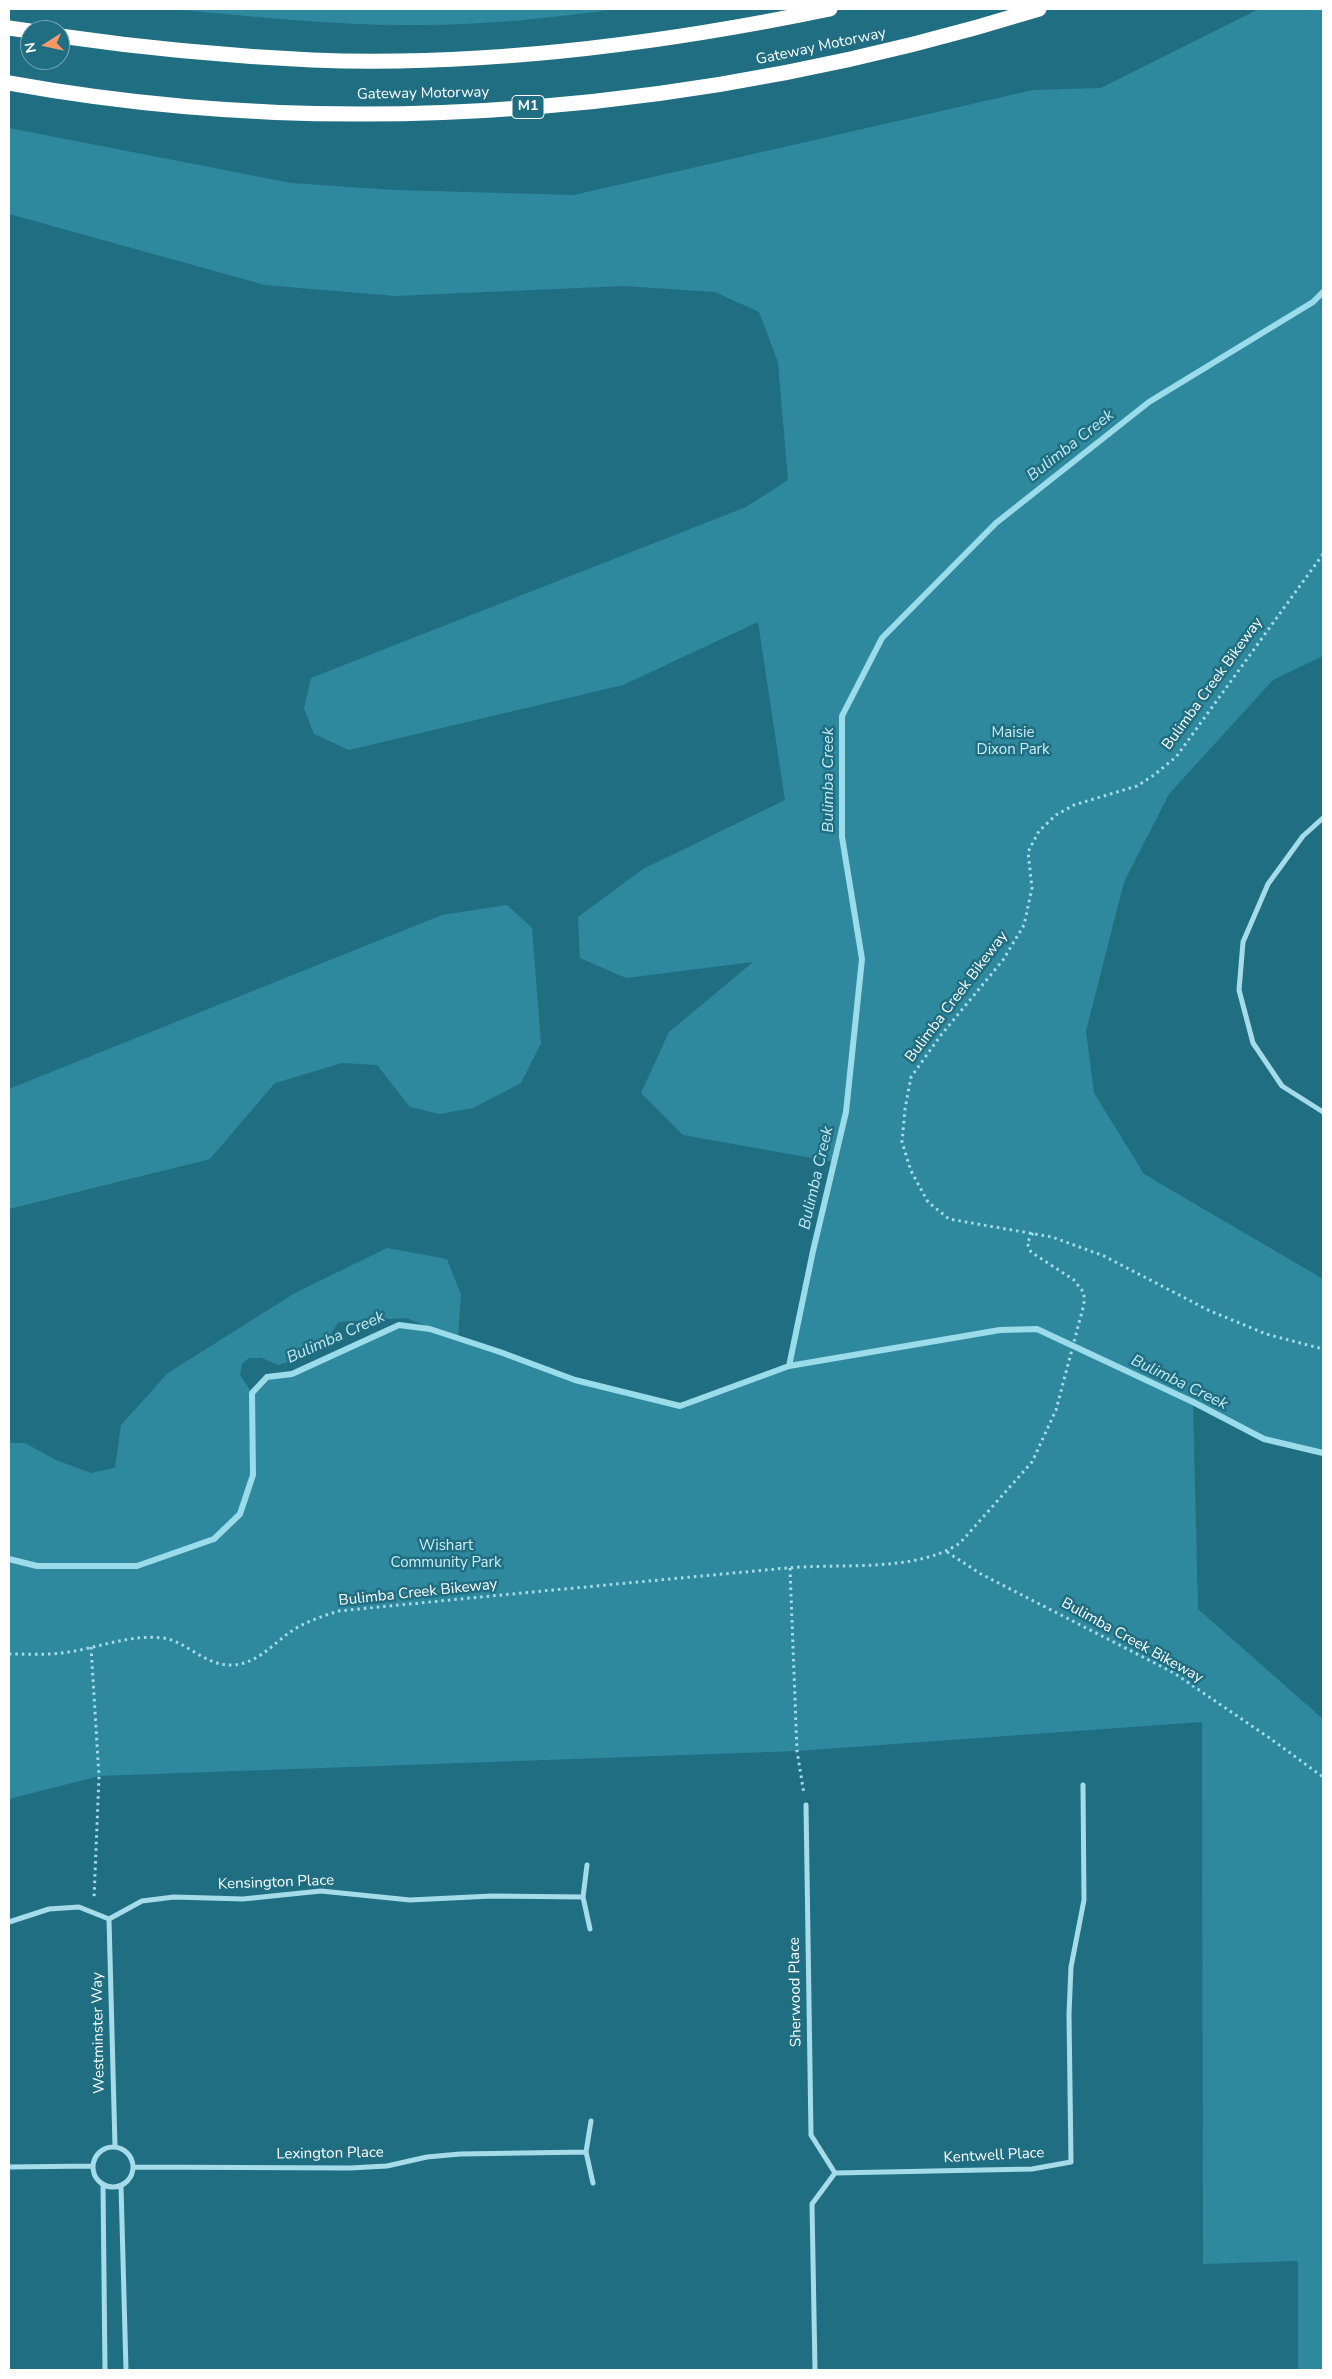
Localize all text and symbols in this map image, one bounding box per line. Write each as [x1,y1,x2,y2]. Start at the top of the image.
north arrow [20,20,70,70]
street label: Gateway Motorway [754,24,888,70]
text: N [20,41,41,54]
street label: Gateway Motorway [357,84,489,104]
road number: M1 [512,95,544,118]
water label: Bulimba Creek [1024,406,1118,486]
street label: Bulimba Creek Bikeway [1159,614,1267,754]
park label: Maisie Dixon Park [977,724,1049,759]
water label: Bulimba Creek [819,727,839,833]
street label: Bulimba Creek Bikeway [902,928,1012,1066]
water label: Bulimba Creek [796,1125,838,1231]
water label: Bulimba Creek [284,1308,388,1368]
water label: Bulimba Creek [1127,1351,1231,1415]
park label: Wishart Community Park [391,1537,501,1572]
street label: Bulimba Creek Bikeway [338,1576,498,1610]
street label: Bulimba Creek Bikeway [1058,1594,1206,1688]
street label: Kensington Place [218,1872,334,1894]
street label: Sherwood Place [786,1937,806,2047]
street label: Westminster Way [89,1972,109,2094]
street label: Lexington Place [276,2144,384,2164]
street label: Kentwell Place [943,2144,1045,2168]

